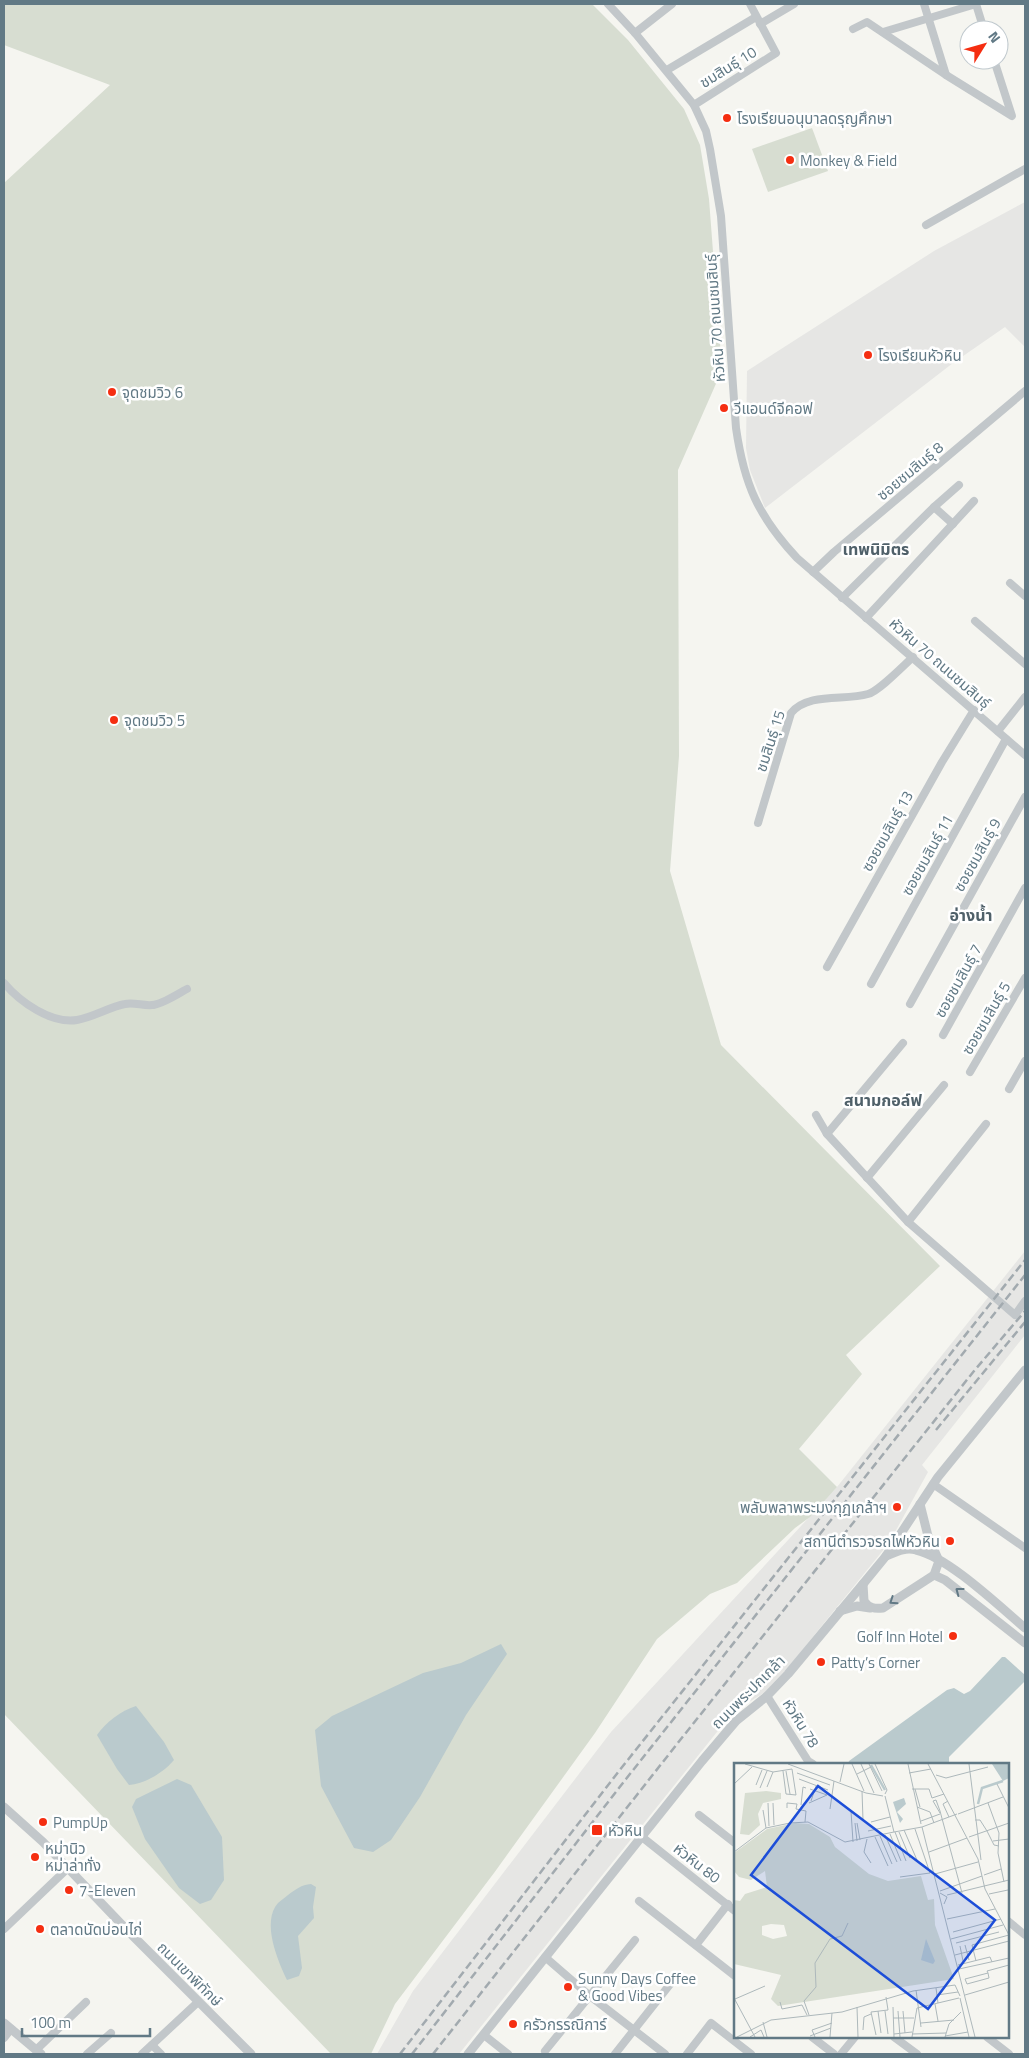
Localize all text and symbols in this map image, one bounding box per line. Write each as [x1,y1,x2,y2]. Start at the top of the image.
north arrow [959,20,1009,70]
text: N [983,27,1006,47]
street label: ชมสินธุ์ 10 [695,40,761,94]
place label: โรงเรียนอนุบาลดรุญศึกษา [737,107,892,130]
marker: โรงเรียนอนุบาลดรุญศึกษา [721,112,733,124]
place label: Monkey & Field [800,149,897,172]
marker: Monkey & Field [784,154,796,166]
street label: หัวหิน 70 ถนนชมสินธุ์ [699,253,731,383]
place label: โรงเรียนหัวหิน [878,344,962,367]
marker: โรงเรียนหัวหิน [862,349,874,361]
place label: จุดชมวิว 6 [122,381,183,404]
marker: จุดชมวิว 6 [106,386,118,398]
place label: วีแอนด์จีคอฟ [734,397,813,420]
marker: วีแอนด์จีคอฟ [718,402,730,414]
street label: ซอยชมสินธุ์ 8 [872,436,948,506]
district label: เทพนิมิตร [843,537,909,561]
street label: หัวหิน 70 ถนนชมสินธุ์ [884,612,996,714]
street label: ชมสินธุ์ 15 [749,707,791,775]
place label: จุดชมวิว 5 [124,709,185,732]
marker: จุดชมวิว 5 [108,714,120,726]
street label: ซอยชมสินธุ์ 13 [855,786,919,876]
street label: ซอยชมสินธุ์ 11 [895,810,959,900]
street label: ซอยชมสินธุ์ 9 [947,814,1007,896]
district label: อ่างน้ำ [950,903,992,927]
street label: ซอยชมสินธุ์ 7 [928,940,988,1022]
street label: ซอยชมสินธุ์ 5 [956,977,1016,1059]
district label: สนามกอล์ฟ [844,1088,922,1112]
place label: พลับพลาพระมงกุฎเกล้าฯ [740,1496,887,1519]
marker: พลับพลาพระมงกุฎเกล้าฯ [891,1501,903,1513]
place label: สถานีตำรวจรถไฟหัวหิน [804,1530,940,1553]
marker: สถานีตำรวจรถไฟหัวหิน [944,1535,956,1547]
one-way arrow [956,1589,965,1597]
one-way arrow [889,1595,898,1604]
place label: Golf Inn Hotel [857,1625,943,1648]
marker: Golf Inn Hotel [947,1630,959,1642]
street label: ถนนพระปกเกล้า [706,1650,790,1734]
place label: Patty’s Corner [831,1651,920,1674]
marker: Patty’s Corner [815,1656,827,1668]
street label: หัวหิน 78 [777,1694,825,1752]
inset map [734,1763,1009,2038]
place label: PumpUp [53,1811,108,1834]
marker: PumpUp [37,1816,49,1828]
place label: หัวหิน [608,1819,642,1842]
marker: หัวหิน [590,1823,604,1837]
place label: หม่านิว หม่าล่าทั่ง [45,1837,101,1877]
street label: หัวหิน 80 [669,1837,725,1889]
marker: หม่านิว หม่าล่าทั่ง [29,1851,41,1863]
place label: 7-Eleven [79,1879,136,1902]
marker: 7-Eleven [63,1884,75,1896]
place label: ตลาดนัดบ่อนไก่ [50,1918,142,1941]
marker: ตลาดนัดบ่อนไก่ [34,1923,46,1935]
street label: ถนนเขาพิทักษ์ [152,1936,228,2012]
place label: Sunny Days Coffee & Good Vibes [578,1967,696,2007]
marker: Sunny Days Coffee & Good Vibes [562,1981,574,1993]
scale bar [22,2006,150,2038]
text: 100 m [30,2011,71,2034]
place label: ครัวกรรณิการ์ [523,2013,607,2036]
marker: ครัวกรรณิการ์ [507,2018,519,2030]

